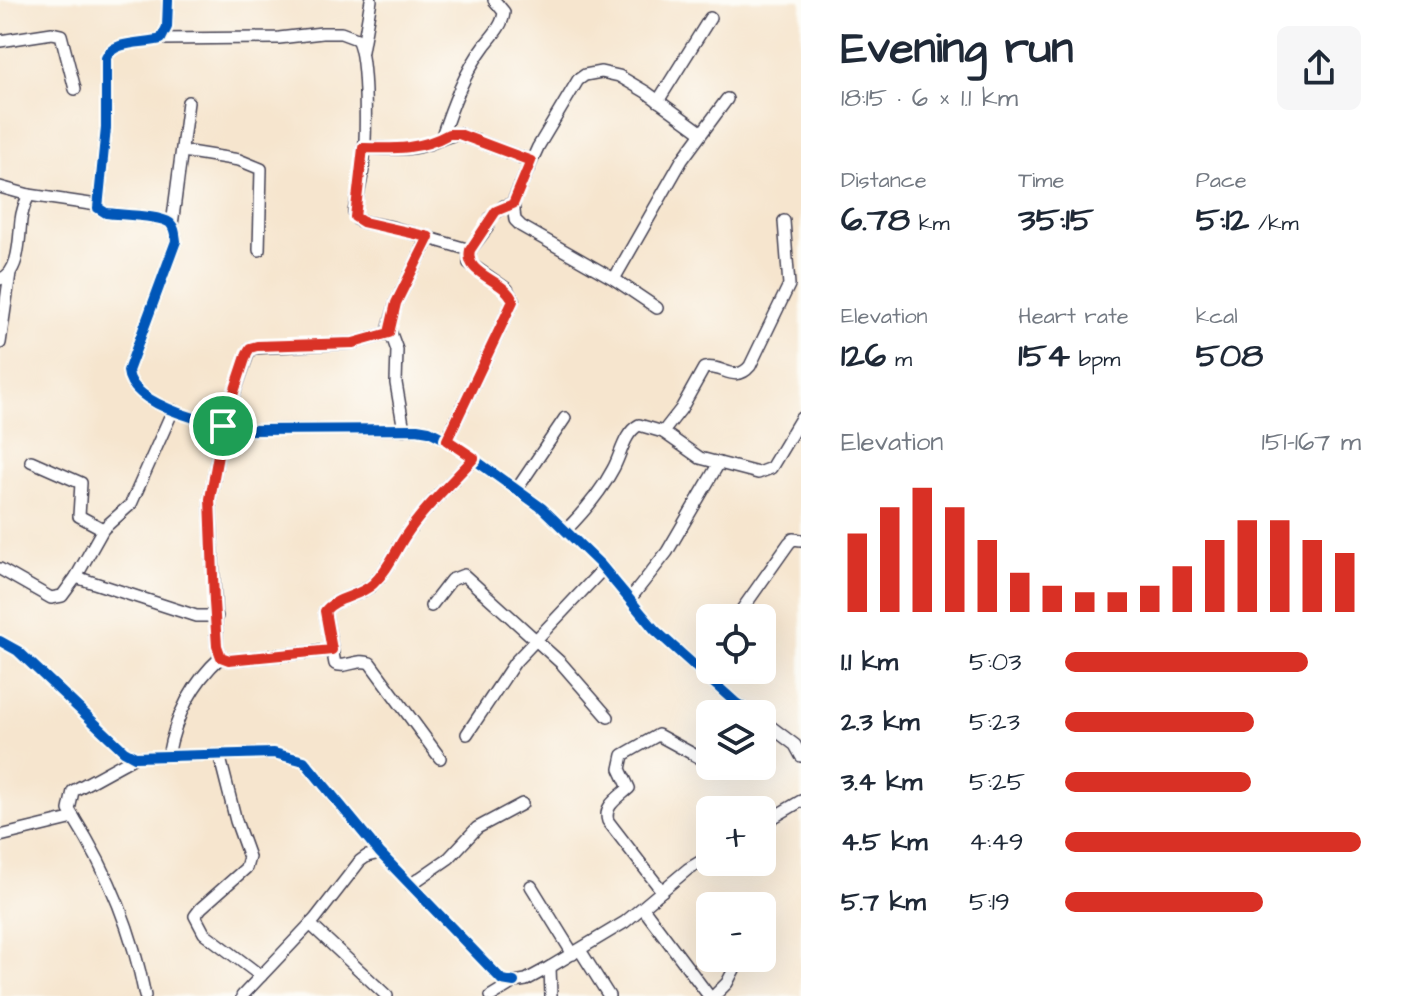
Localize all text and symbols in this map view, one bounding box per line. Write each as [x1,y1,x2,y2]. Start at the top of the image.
text: Evening run [841,19,1073,80]
button: share [1277,26,1361,110]
text: 18:15 · 6 × 1.1 km [841,80,1018,116]
text: Distance [841,165,927,196]
text: Time [1018,165,1064,196]
text: Pace [1196,165,1247,196]
text: 6.78 [841,196,910,244]
text: 35:15 [1018,196,1094,244]
text: 5:12 [1196,196,1249,244]
text: km [910,208,950,239]
text: /km [1249,208,1299,239]
text: Elevation [841,301,928,332]
text: Heart rate [1018,301,1129,332]
text: kcal [1196,301,1238,332]
text: 126 [841,332,886,380]
text: 154 [1018,332,1070,380]
text: 508 [1196,332,1263,380]
text: m [886,344,912,375]
text: bpm [1070,344,1120,375]
pin [189,392,257,460]
icon: arrive [201,404,245,448]
text: Elevation [841,424,943,460]
text: 151–167 m [1262,424,1361,460]
map controls [696,604,776,972]
button: locate [696,604,776,684]
text: 1.1 km [841,644,898,680]
text: 5:03 [969,644,1021,680]
button: layers [696,700,776,780]
text: 2.3 km [841,704,919,740]
text: 5:23 [969,704,1020,740]
text: 3.4 km [841,764,922,800]
text: 5:25 [969,764,1025,800]
button: + [696,796,776,876]
text: 4.5 km [841,824,927,860]
text: 4:49 [969,824,1024,860]
text: 5.7 km [841,884,926,920]
text: 5:19 [969,884,1010,920]
button: − [696,892,776,972]

